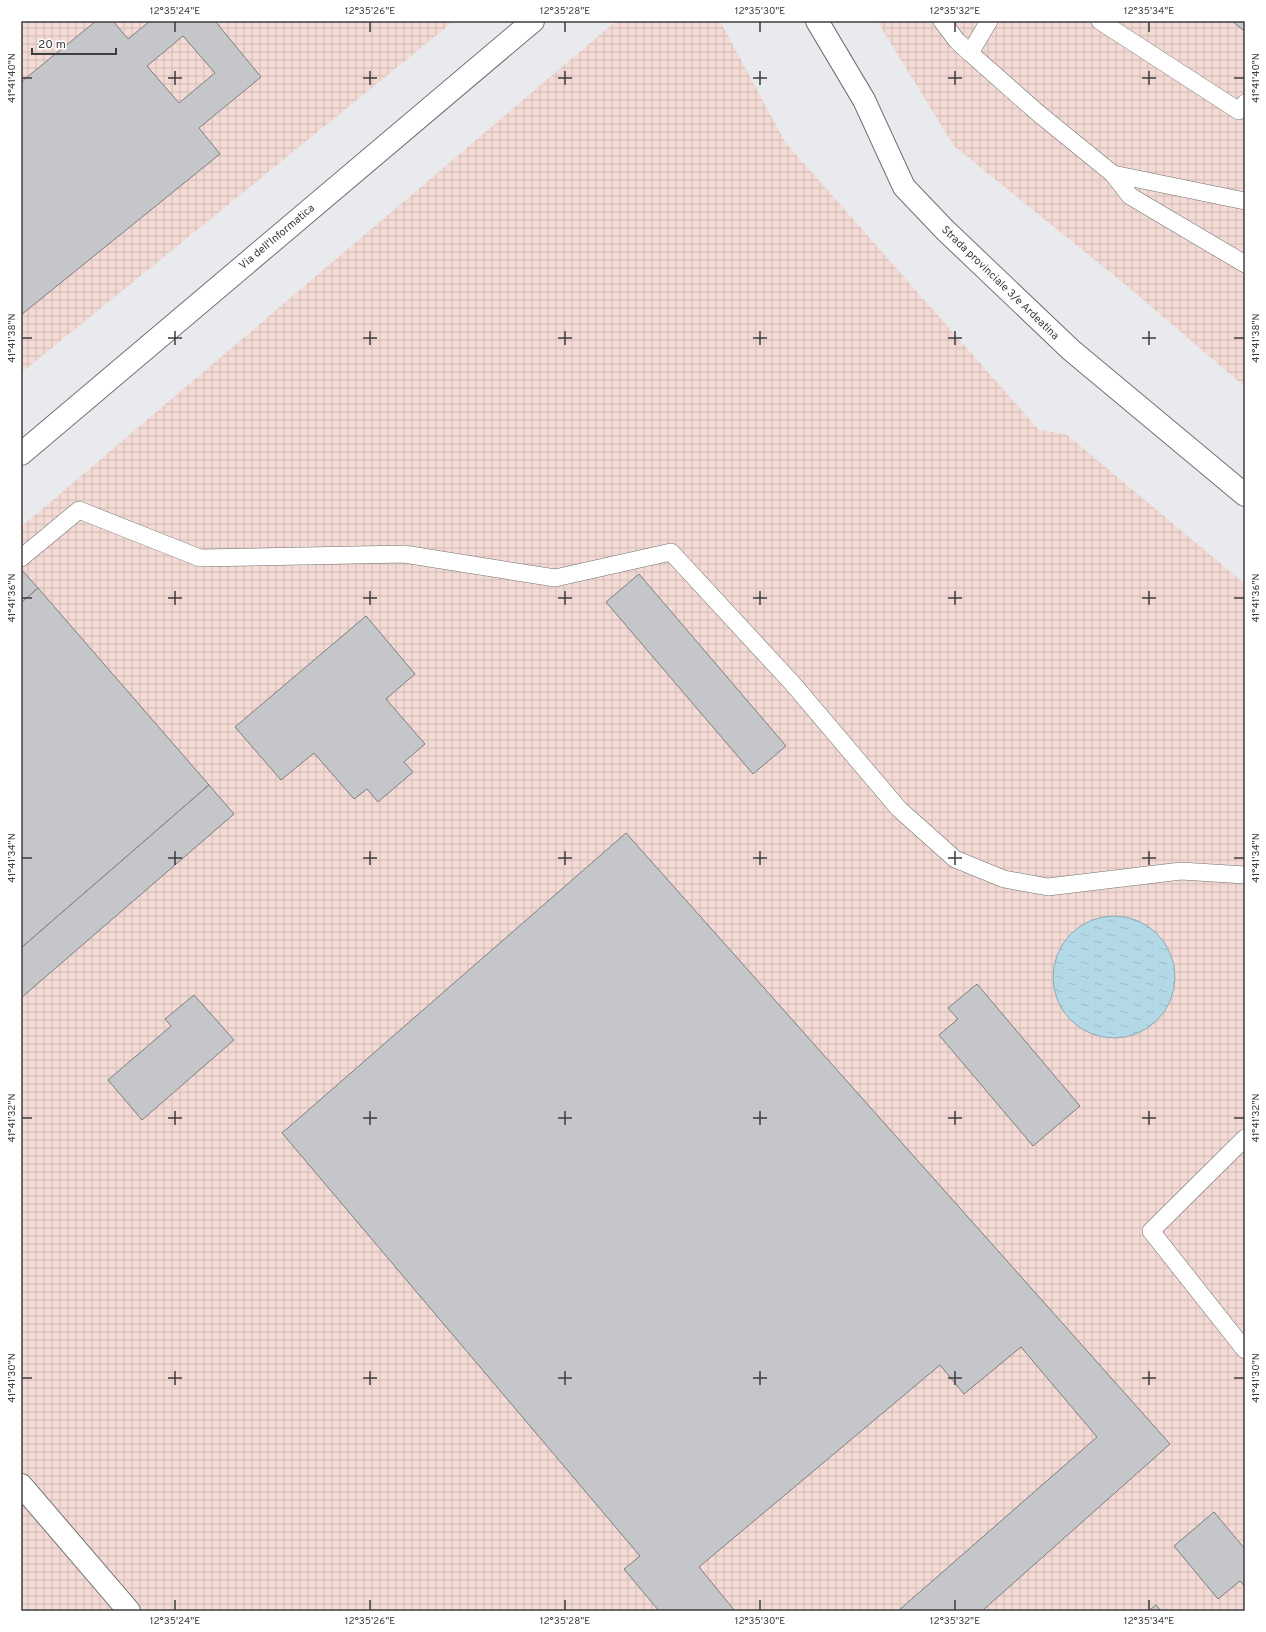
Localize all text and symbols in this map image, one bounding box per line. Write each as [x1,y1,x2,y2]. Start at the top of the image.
text: 12°35'24"E [150,5,200,18]
text: 12°35'26"E [345,5,395,18]
text: 12°35'28"E [540,5,590,18]
text: 12°35'30"E [735,5,785,18]
text: 12°35'32"E [930,5,980,18]
text: 12°35'34"E [1124,5,1174,18]
scale bar [32,30,116,56]
text: 20 m [38,37,66,53]
text: 41°41'40"N [6,53,19,103]
text: 41°41'40"N [1250,53,1263,103]
street label: Via dell'Informatica [236,201,318,273]
street label: Strada provinciale 3/e Ardeatina [938,223,1062,343]
text: 41°41'38"N [6,313,19,363]
text: 41°41'38"N [1250,313,1263,363]
text: 41°41'36"N [6,573,19,623]
text: 41°41'36"N [1250,573,1263,623]
text: 41°41'34"N [6,833,19,883]
text: 41°41'34"N [1250,833,1263,883]
text: 41°41'32"N [6,1093,19,1143]
text: 41°41'32"N [1250,1093,1263,1143]
text: 41°41'30"N [6,1353,19,1403]
text: 41°41'30"N [1250,1353,1263,1403]
text: 12°35'24"E [150,1615,200,1628]
text: 12°35'26"E [345,1615,395,1628]
text: 12°35'28"E [540,1615,590,1628]
text: 12°35'30"E [735,1615,785,1628]
text: 12°35'32"E [930,1615,980,1628]
text: 12°35'34"E [1124,1615,1174,1628]

